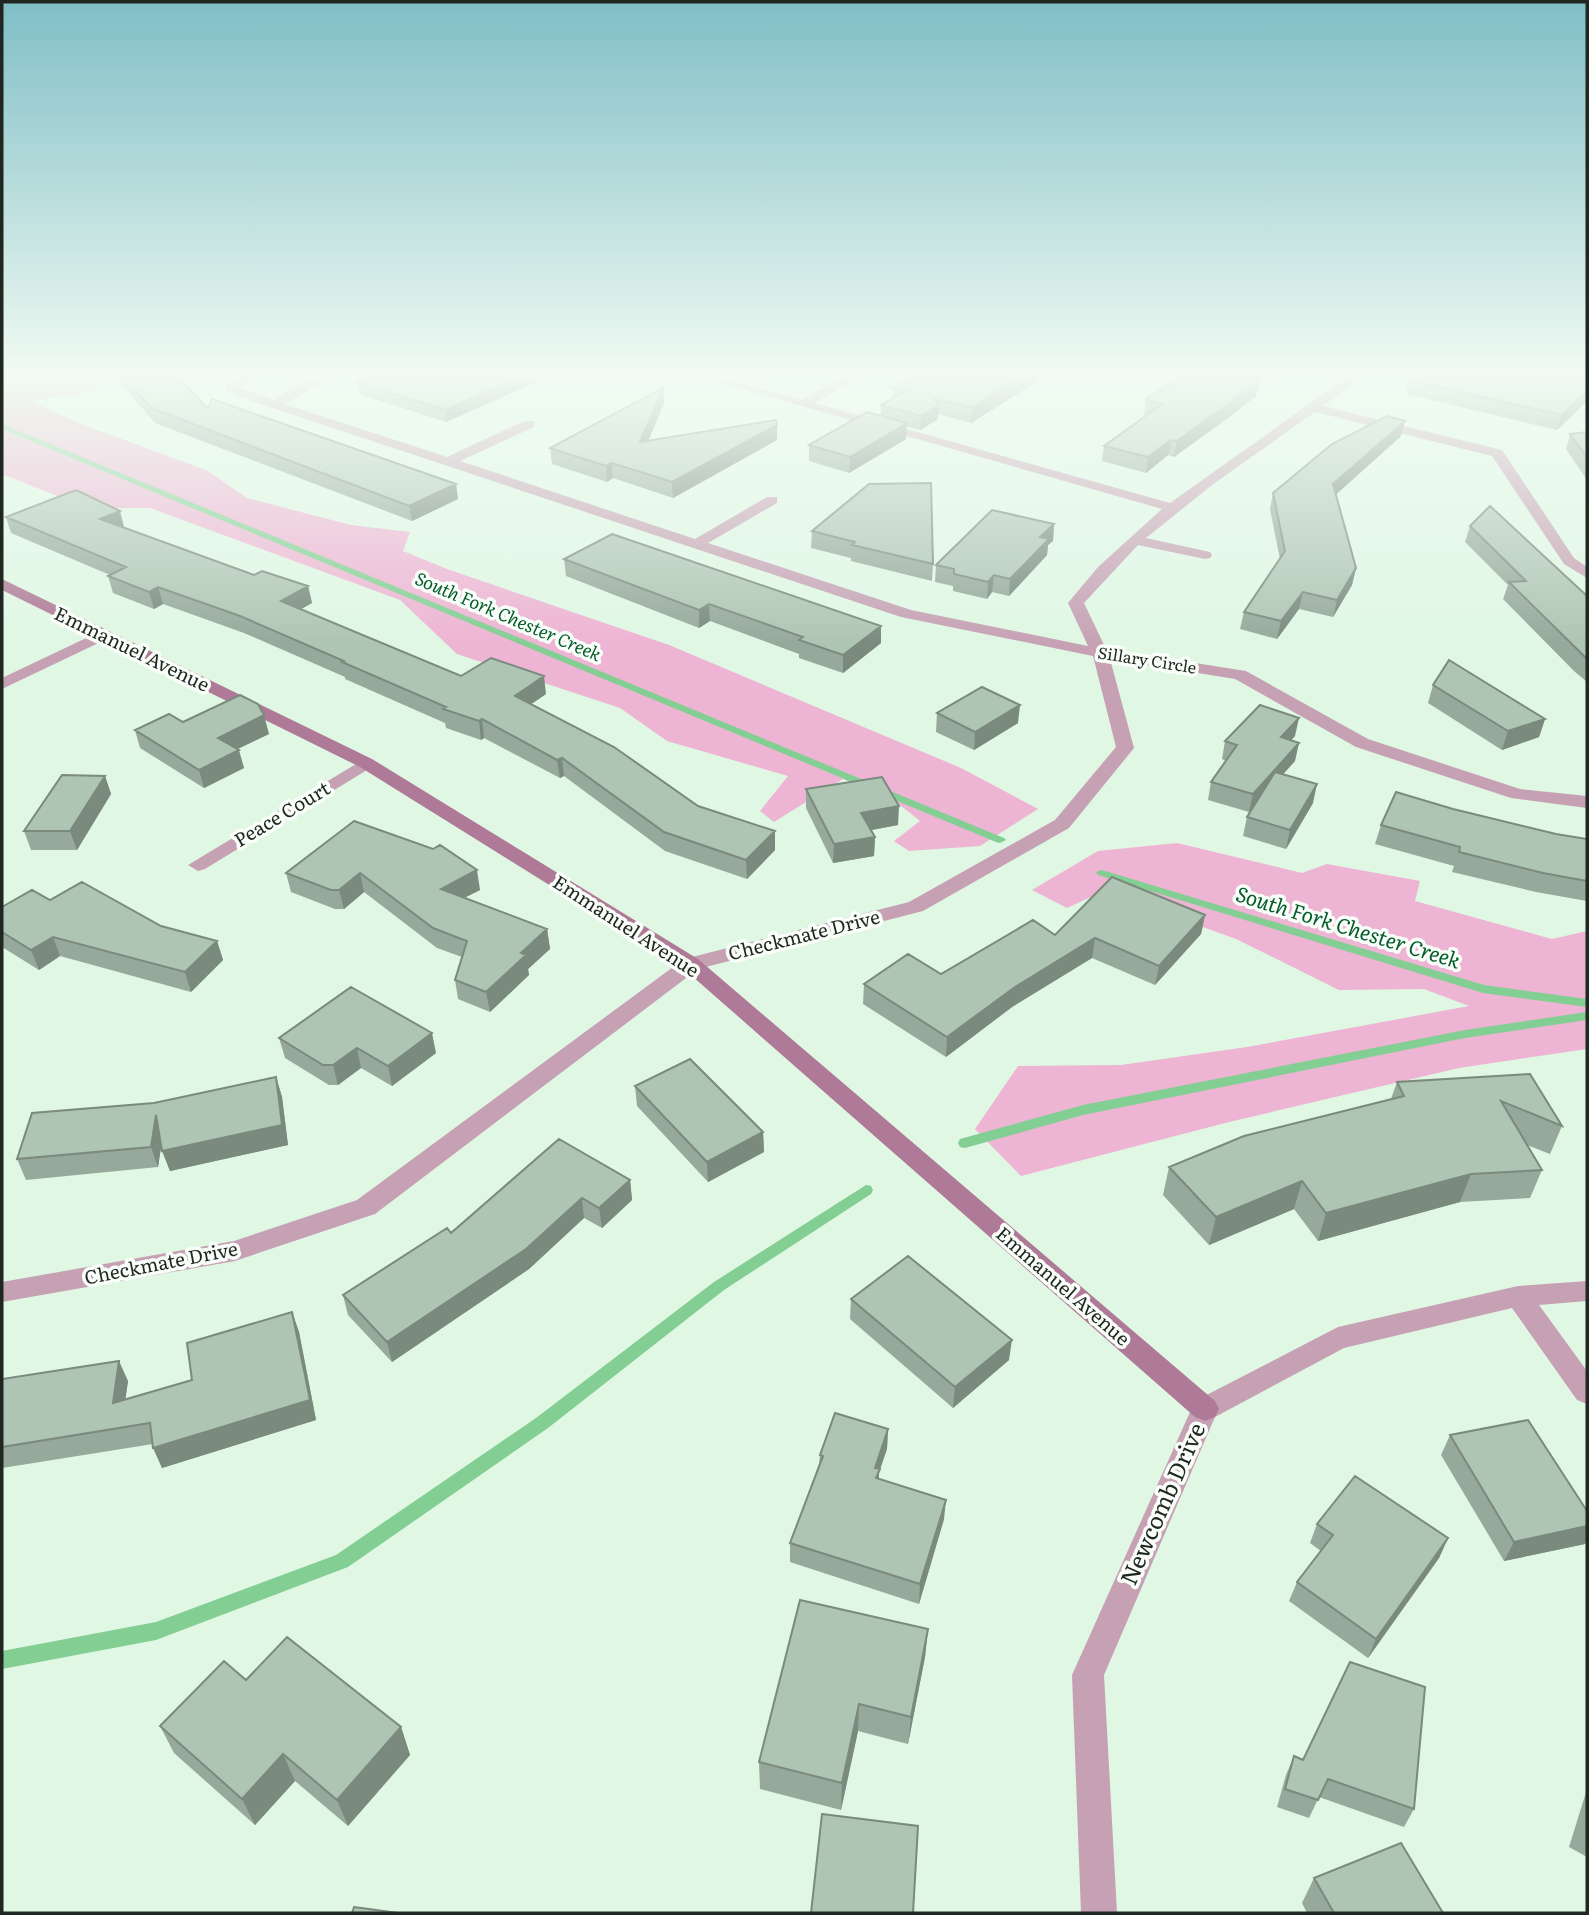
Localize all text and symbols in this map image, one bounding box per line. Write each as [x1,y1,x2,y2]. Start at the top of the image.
water label: South Fork Chester Creek [411,564,606,667]
street label: Emmanuel Avenue [50,598,215,698]
street label: Sillary Circle [1096,639,1198,679]
street label: Peace Court [228,773,335,853]
street label: Emmanuel Avenue [548,867,705,983]
water label: South Fork Chester Creek [1233,877,1465,975]
street label: Checkmate Drive [725,902,883,966]
street label: Emmanuel Avenue [991,1219,1137,1351]
street label: Checkmate Drive [82,1233,240,1291]
street label: Newcomb Drive [1110,1417,1212,1590]

